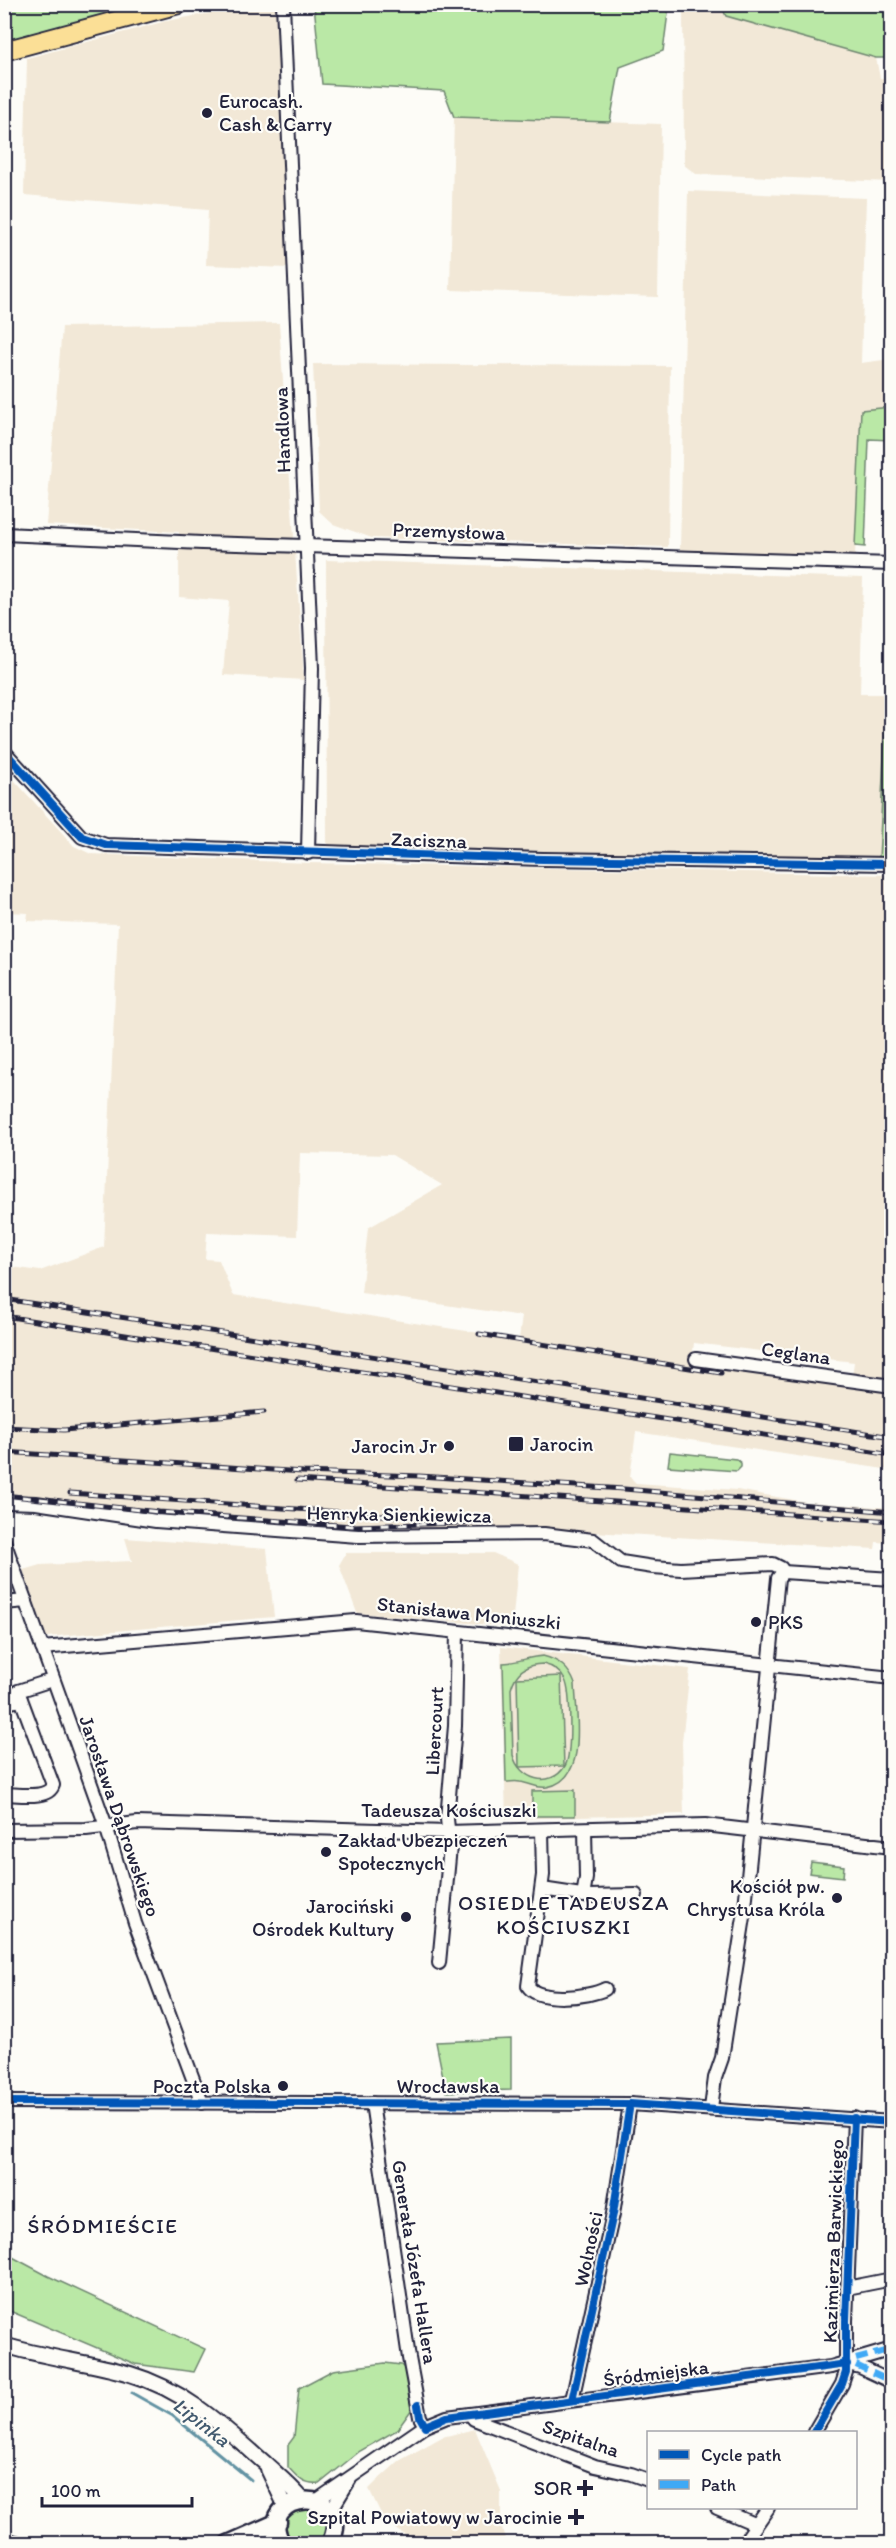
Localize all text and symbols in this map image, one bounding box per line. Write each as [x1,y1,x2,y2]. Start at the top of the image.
place label: Eurocash. Cash & Carry [219,89,332,136]
marker: Eurocash. Cash & Carry [200,106,214,120]
street label: Handlowa [268,386,295,473]
street label: Przemysłowa [392,517,507,545]
street label: Zaciszna [391,827,468,853]
street label: Ceglana [760,1336,833,1370]
place label: Jarocin [530,1432,593,1456]
place label: Jarocin Jr [351,1434,437,1458]
marker: Jarocin [507,1435,525,1453]
marker: Jarocin Jr [442,1439,456,1453]
street label: Henryka Sienkiewicza [306,1500,492,1528]
street label: Stanisława Moniuszki [376,1591,562,1635]
place label: PKS [768,1610,803,1634]
marker: PKS [749,1615,763,1629]
street label: Libercourt [420,1686,448,1776]
street label: Jarosława Dąbrowskiego [74,1712,166,1920]
street label: Tadeusza Kościuszki [361,1798,537,1822]
place label: Zakład Ubezpieczeń Społecznych [338,1828,508,1875]
marker: Zakład Ubezpieczeń Społecznych [319,1845,333,1859]
place label: Kościół pw. Chrystusa Króla [687,1874,826,1921]
district label: OSIEDLE TADEUSZA KOŚCIUSZKI [458,1890,670,1939]
marker: Kościół pw. Chrystusa Króla [830,1891,844,1905]
place label: Jarociński Ośrodek Kultury [252,1894,395,1941]
marker: Jarociński Ośrodek Kultury [399,1910,413,1924]
place label: Poczta Polska [153,2074,272,2098]
street label: Wrocławska [396,2074,500,2098]
marker: Poczta Polska [276,2079,290,2093]
street label: Kazimierza Barwickiego [817,2138,849,2344]
street label: Generała Józefa Hallera [387,2158,443,2366]
street label: Wolności [568,2209,608,2289]
district label: ŚRÓDMIEŚCIE [28,2213,178,2238]
street label: Śródmiejska [602,2355,711,2391]
water label: Lipinka [169,2392,236,2452]
street label: Szpitalna [539,2414,623,2462]
legend [647,2431,857,2509]
text: Cycle path [701,2444,782,2466]
scale bar [42,2470,192,2508]
text: Path [701,2474,736,2496]
place label: SOR [534,2476,573,2500]
marker: SOR [576,2479,594,2497]
text: 100 m [51,2480,101,2502]
place label: Szpital Powiatowy w Jarocinie [308,2505,562,2529]
marker: Szpital Powiatowy w Jarocinie [567,2508,585,2526]

